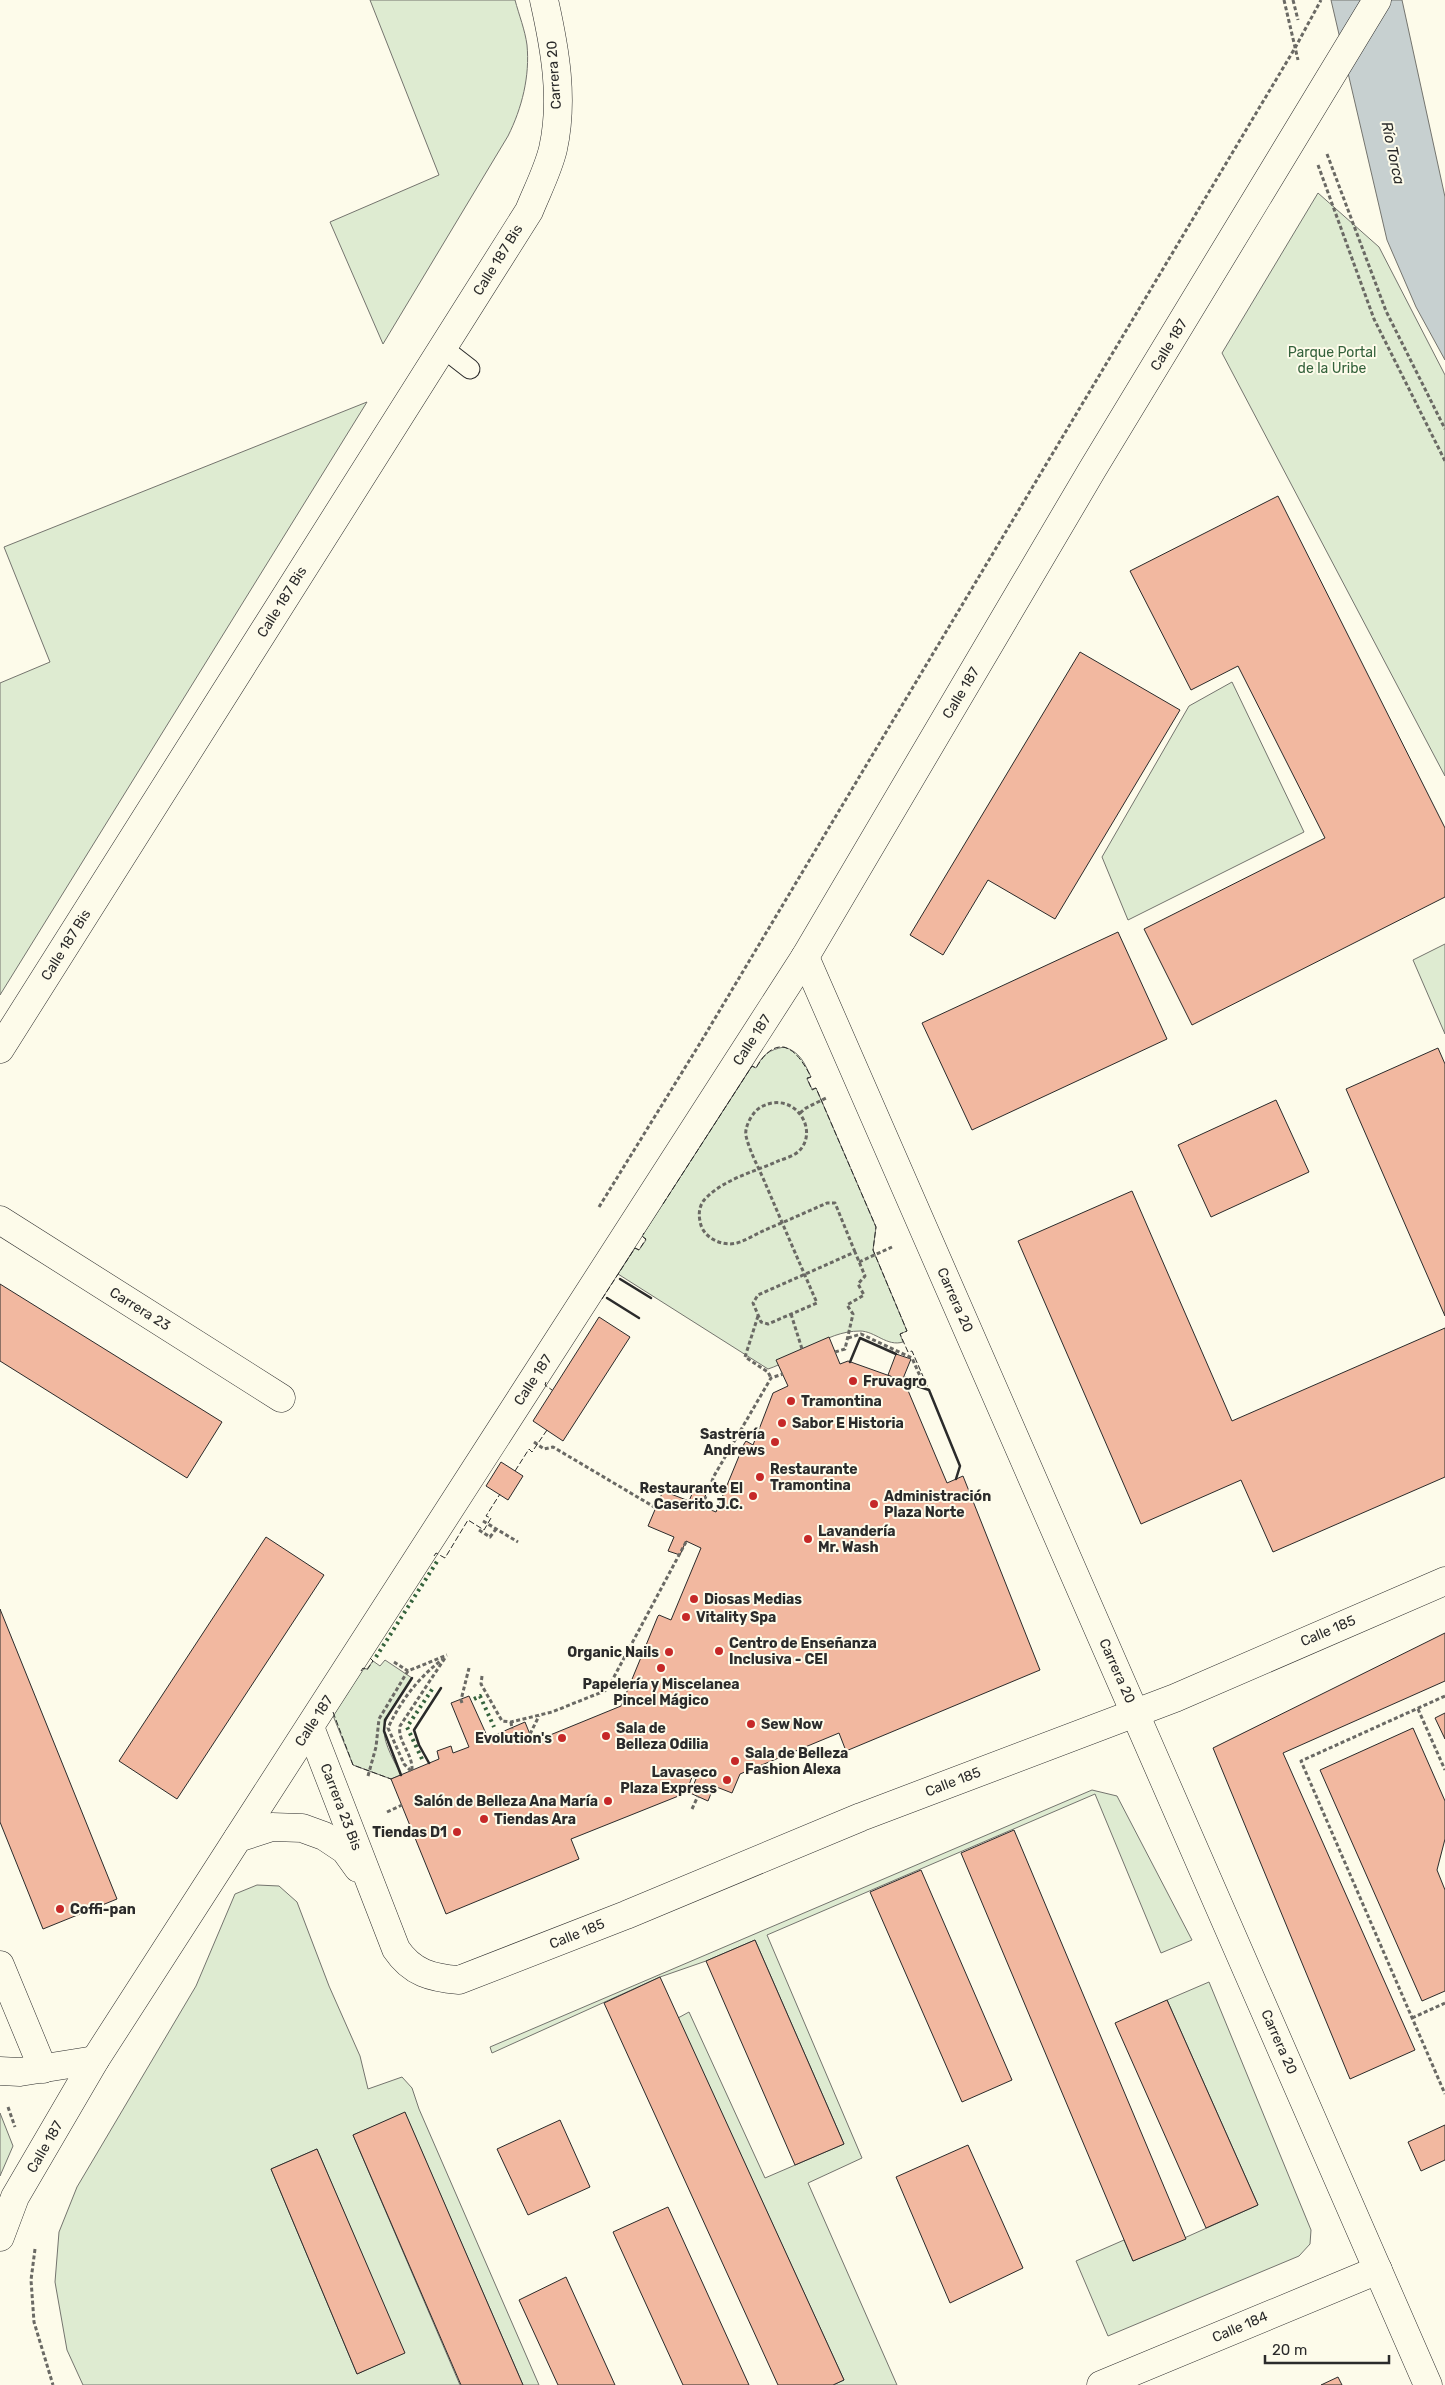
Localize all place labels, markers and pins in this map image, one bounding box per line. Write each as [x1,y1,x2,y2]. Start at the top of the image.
place label: Fruvagro [863,1373,927,1390]
marker: Fruvagro [847,1375,859,1387]
place label: Tramontina [801,1393,882,1410]
marker: Tramontina [785,1395,797,1407]
place label: Sabor E Historia [792,1415,904,1432]
marker: Sabor E Historia [776,1417,788,1429]
place label: Sastrería Andrews [700,1426,765,1459]
marker: Sastrería Andrews [769,1436,781,1448]
place label: Restaurante Tramontina [770,1461,858,1494]
marker: Restaurante Tramontina [754,1471,766,1483]
place label: Restaurante El Caserito J.C. [639,1480,743,1513]
place label: Administración Plaza Norte [884,1488,991,1521]
marker: Restaurante El Caserito J.C. [747,1490,759,1502]
marker: Administración Plaza Norte [868,1498,880,1510]
place label: Lavandería Mr. Wash [818,1523,895,1556]
marker: Lavandería Mr. Wash [802,1533,814,1545]
place label: Diosas Medias [704,1591,802,1608]
marker: Diosas Medias [688,1593,700,1605]
place label: Vitality Spa [696,1609,776,1626]
marker: Vitality Spa [680,1611,692,1623]
place label: Centro de Enseñanza Inclusiva - CEI [729,1635,877,1668]
place label: Organic Nails [567,1644,659,1661]
marker: Centro de Enseñanza Inclusiva - CEI [713,1645,725,1657]
marker: Organic Nails [663,1646,675,1658]
marker: Papelería y Miscelanea Pincel Mágico [655,1662,667,1674]
place label: Papelería y Miscelanea Pincel Mágico [582,1676,740,1709]
place label: Sew Now [761,1716,823,1733]
marker: Sew Now [745,1718,757,1730]
place label: Sala de Belleza Odilia [616,1720,709,1753]
place label: Evolution's [475,1730,552,1747]
marker: Sala de Belleza Odilia [600,1730,612,1742]
marker: Evolution's [556,1732,568,1744]
place label: Sala de Belleza Fashion Alexa [745,1745,848,1778]
marker: Sala de Belleza Fashion Alexa [729,1755,741,1767]
place label: Lavaseco Plaza Express [620,1764,717,1797]
marker: Lavaseco Plaza Express [721,1774,733,1786]
place label: Salón de Belleza Ana María [414,1793,598,1810]
marker: Salón de Belleza Ana María [602,1795,614,1807]
place label: Tiendas Ara [494,1811,576,1828]
marker: Tiendas Ara [478,1813,490,1825]
place label: Tiendas D1 [372,1824,447,1841]
marker: Tiendas D1 [451,1826,463,1838]
place label: Coffi-pan [70,1901,136,1918]
marker: Coffi-pan [54,1903,66,1915]

